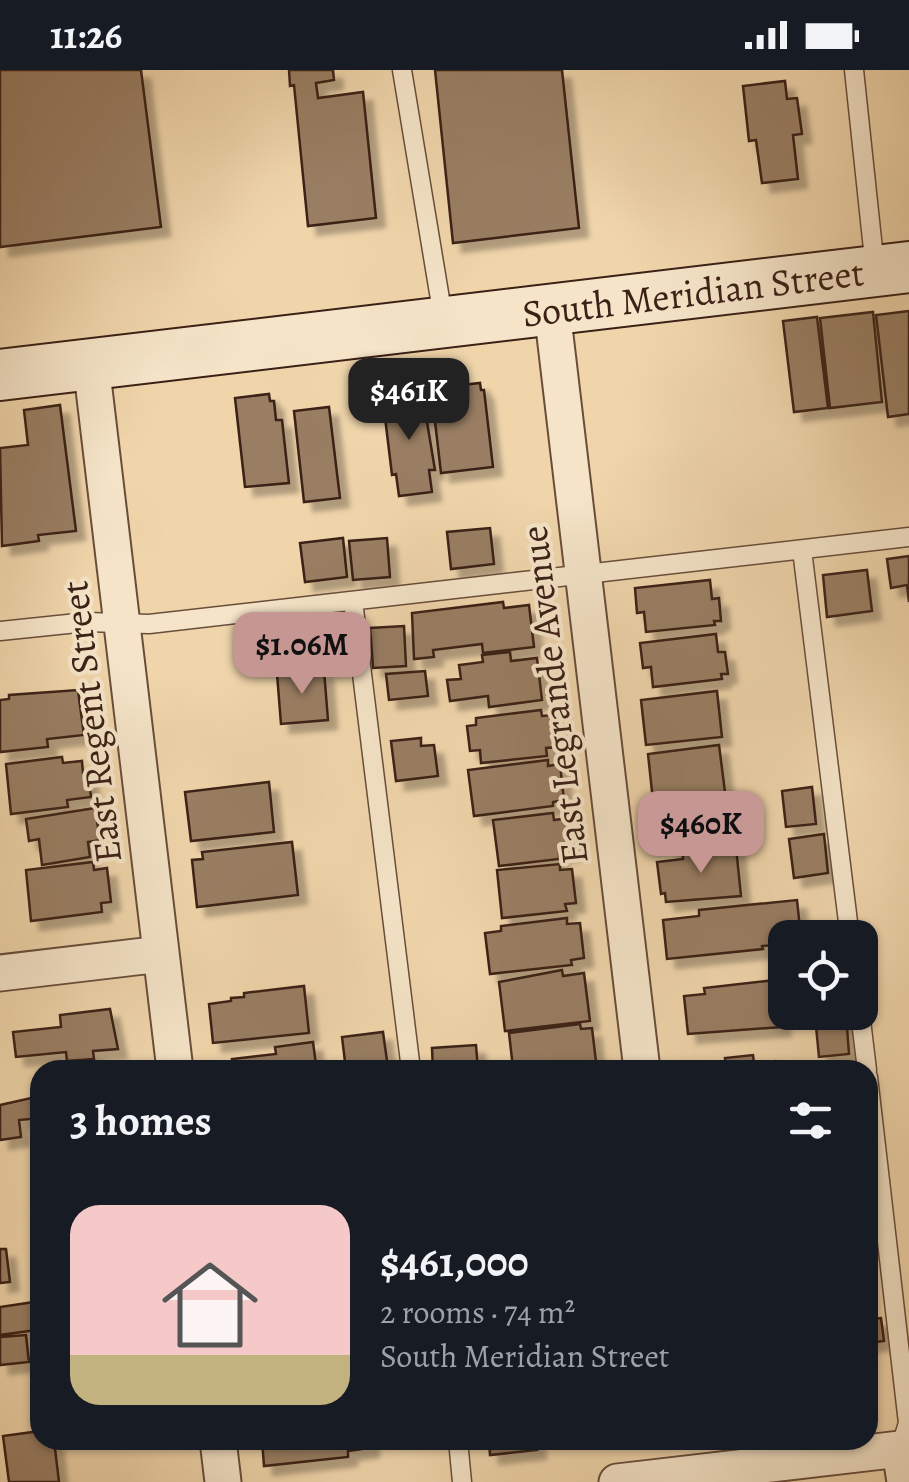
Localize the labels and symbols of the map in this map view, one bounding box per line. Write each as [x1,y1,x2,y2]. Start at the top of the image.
street label: South Meridian Street [519,246,867,340]
pin: $461K [339,358,479,443]
street label: East Legrande Avenue [507,523,601,867]
street label: East Regent Street [48,578,134,866]
pin: $1.06M [221,612,383,697]
pin: $460K [631,791,771,876]

